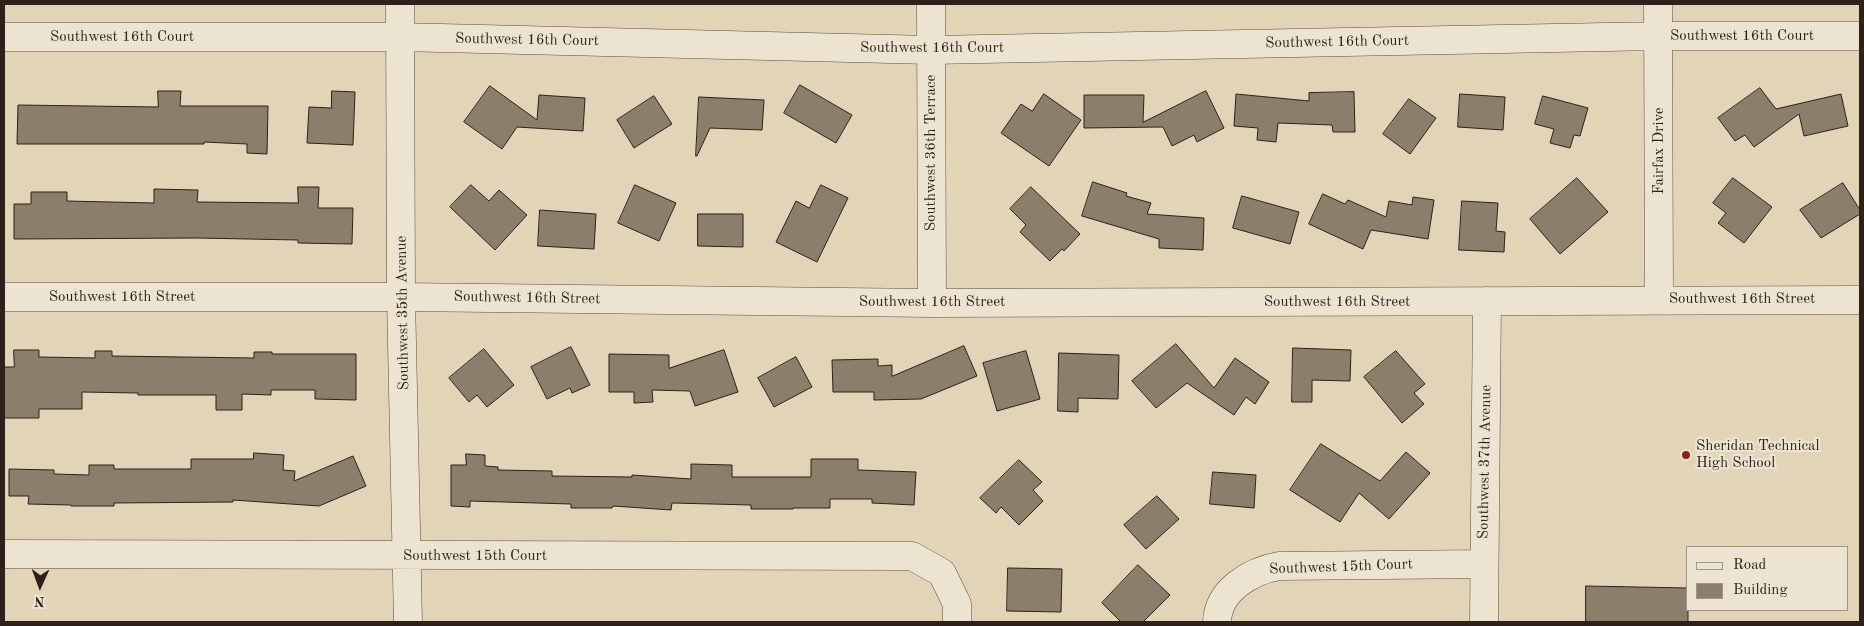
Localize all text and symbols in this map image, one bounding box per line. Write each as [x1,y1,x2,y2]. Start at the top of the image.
street label: Southwest 16th Court [1670,27,1814,45]
street label: Southwest 16th Court [50,28,194,46]
street label: Southwest 16th Court [455,30,599,50]
street label: Southwest 16th Court [1265,32,1409,52]
street label: Southwest 16th Court [860,39,1004,57]
street label: Southwest 36th Terrace [922,75,940,231]
street label: Fairfax Drive [1650,107,1668,195]
street label: Southwest 35th Avenue [393,236,413,390]
street label: Southwest 16th Street [49,288,195,306]
street label: Southwest 16th Street [454,288,600,308]
street label: Southwest 16th Street [1669,290,1815,308]
street label: Southwest 16th Street [859,293,1005,311]
street label: Southwest 16th Street [1264,293,1410,311]
street label: Southwest 37th Avenue [1475,385,1495,539]
place label: Sheridan Technical High School [1696,437,1820,472]
marker: Sheridan Technical High School [1680,449,1692,461]
legend [1686,546,1849,611]
street label: Southwest 15th Court [403,547,547,565]
street label: Southwest 15th Court [1269,555,1413,579]
text: Road [1733,558,1766,573]
north arrow [15,561,65,611]
text: Building [1733,583,1788,598]
text: N [34,594,45,608]

